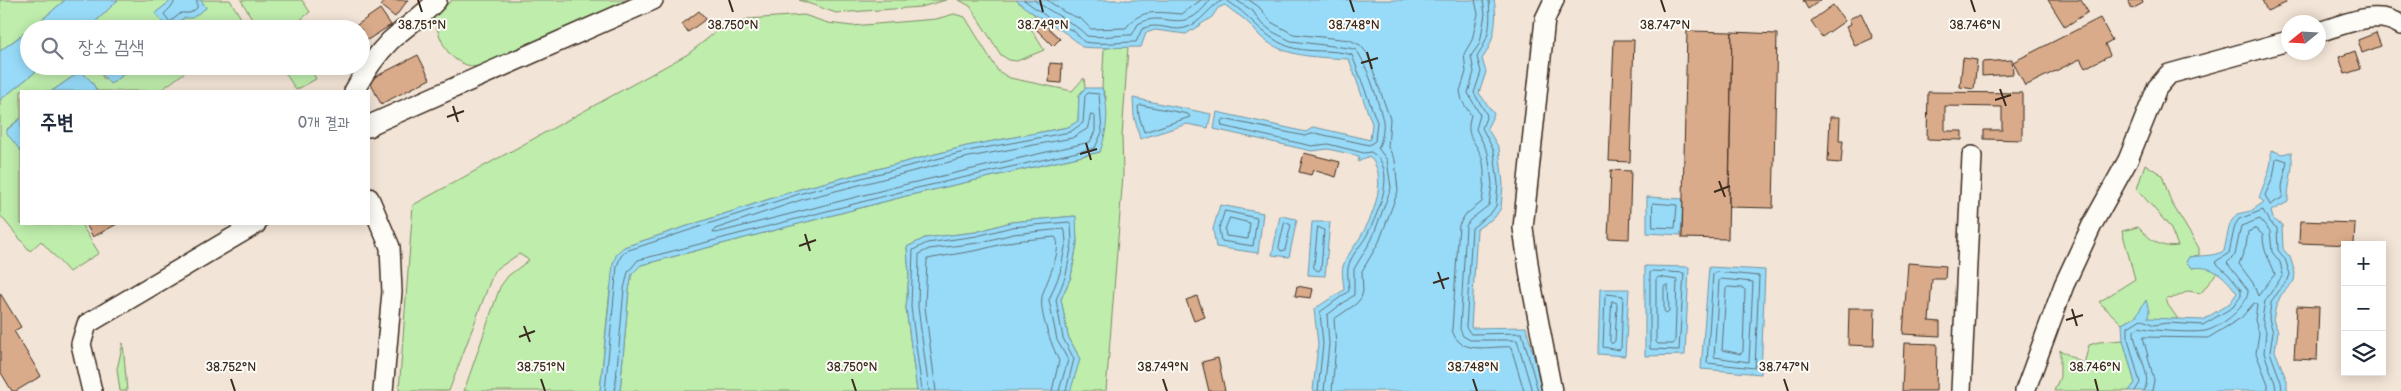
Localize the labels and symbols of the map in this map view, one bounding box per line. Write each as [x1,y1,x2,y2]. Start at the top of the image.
north arrow [2281,15,2326,60]
text: 38.751°N [398,18,446,33]
text: 38.750°N [707,18,759,33]
text: 38.749°N [1017,18,1069,33]
text: 38.748°N [1328,18,1380,33]
text: 38.747°N [1640,18,1690,33]
text: 38.746°N [1949,18,2001,33]
text: 38.752°N [206,360,256,375]
text: 38.751°N [517,360,565,375]
text: 38.750°N [826,360,878,375]
text: 38.749°N [1137,360,1189,375]
text: 38.748°N [1447,360,1499,375]
text: 38.747°N [1759,360,1809,375]
text: 38.746°N [2069,360,2121,375]

